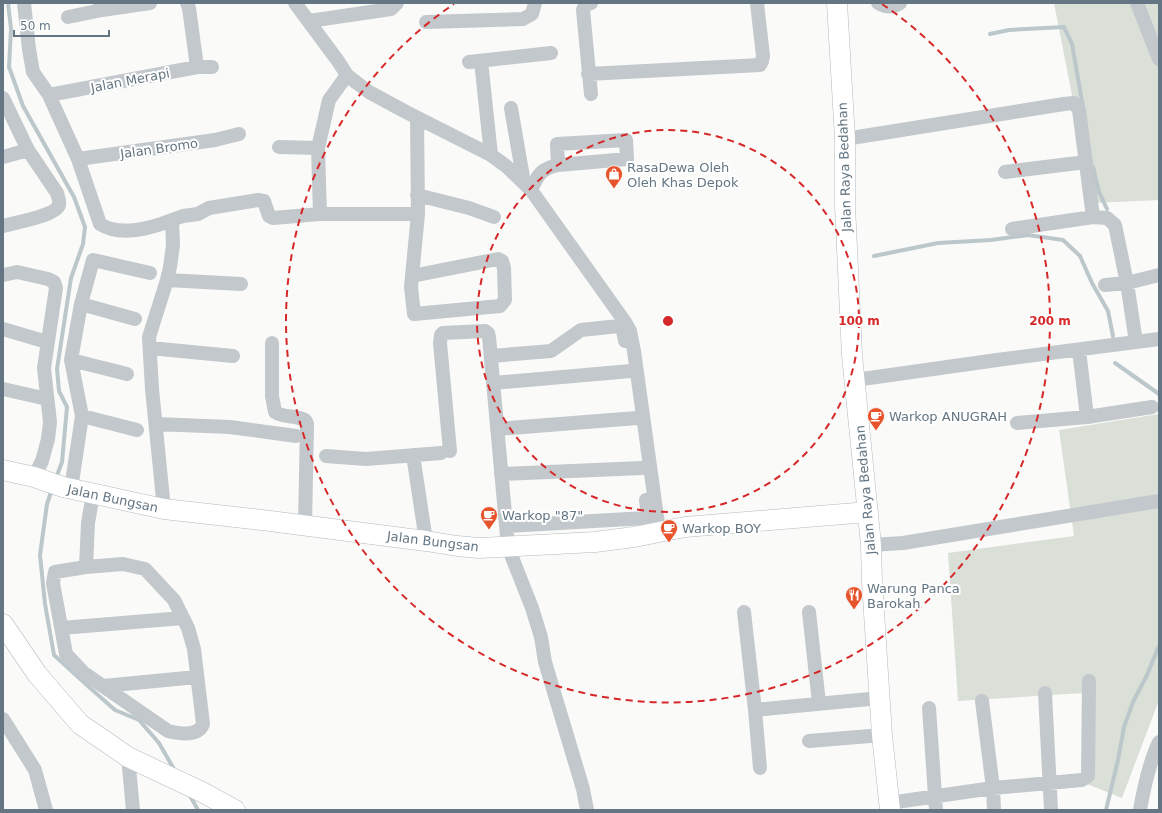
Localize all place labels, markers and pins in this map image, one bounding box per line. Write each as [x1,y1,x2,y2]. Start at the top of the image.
place label: RasaDewa Oleh Oleh Khas Depok [627,160,739,190]
shop icon: RasaDewa Oleh Oleh Khas Depok [604,164,624,189]
centre of rings [661,314,675,328]
cafe icon: Warkop ANUGRAH [866,406,886,431]
place label: Warkop ANUGRAH [889,409,1007,424]
cafe icon: Warkop "87" [479,505,499,530]
place label: Warkop "87" [502,508,583,523]
cafe icon: Warkop BOY [659,518,679,543]
place label: Warkop BOY [682,521,761,536]
place label: Warung Panca Barokah [867,581,960,611]
restaurant icon: Warung Panca Barokah [844,585,864,610]

